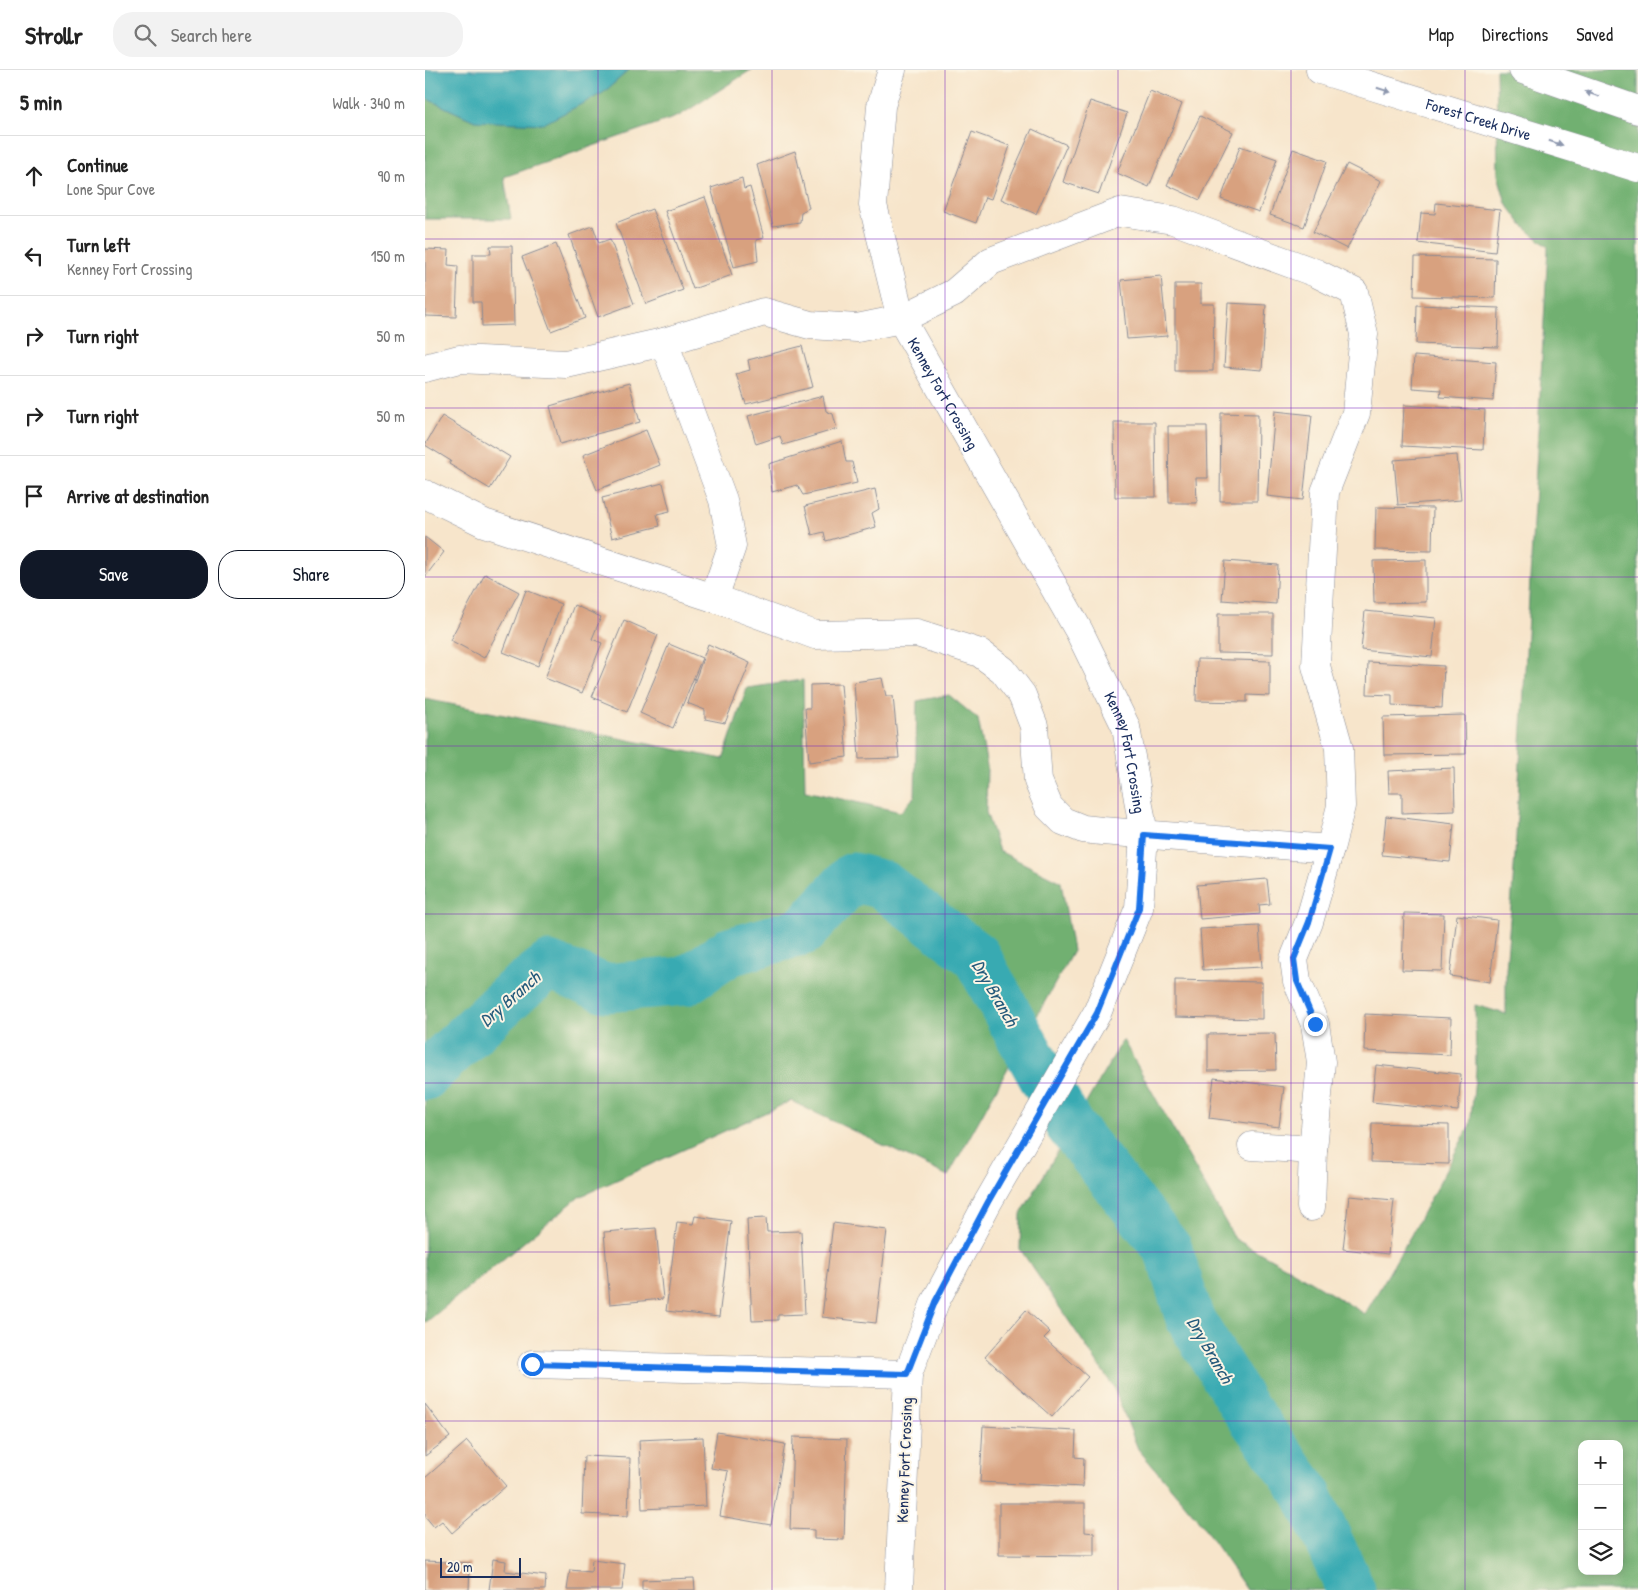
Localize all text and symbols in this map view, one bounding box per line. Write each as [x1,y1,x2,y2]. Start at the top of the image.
search box [113,12,463,57]
text: Strollr [25,19,83,51]
icon: search [131,21,159,49]
text: Search here [171,22,252,48]
text: Map [1429,22,1454,47]
text: Directions [1482,22,1548,47]
text: Saved [1576,22,1613,47]
one-way arrow [1376,86,1391,94]
text: 5 min [20,88,62,117]
one-way arrow [1584,90,1599,98]
text: Walk · 340 m [333,92,405,114]
street label: Forest Creek Drive [1423,92,1534,146]
one-way arrow [1548,140,1563,147]
text: Continue [67,152,128,178]
icon: ahead [20,162,48,190]
text: 90 m [377,165,405,187]
text: Lone Spur Cove [67,178,155,200]
text: Turn left [67,232,130,258]
icon: left [20,242,48,270]
text: 150 m [371,245,405,267]
text: Kenney Fort Crossing [67,258,192,280]
icon: right [20,322,48,350]
text: Turn right [67,323,138,349]
text: 50 m [377,325,405,347]
street label: Kenney Fort Crossing [903,333,984,453]
icon: right [20,402,48,430]
text: Turn right [67,403,138,429]
text: 50 m [377,405,405,427]
icon: arrive [20,482,48,510]
text: Arrive at destination [67,483,209,509]
button: Save [20,550,208,599]
button: Share [218,550,405,599]
street label: Kenney Fort Crossing [1099,688,1151,815]
water label: Dry Branch [966,955,1025,1032]
water label: Dry Branch [474,964,547,1032]
route end [1304,1013,1327,1036]
water label: Dry Branch [1181,1312,1240,1389]
route start [521,1353,544,1376]
street label: Kenney Fort Crossing [891,1397,917,1523]
map controls [1578,1440,1623,1575]
button: + [1578,1440,1623,1485]
button: − [1578,1485,1623,1530]
button: layers [1578,1530,1623,1575]
scale bar [440,1555,521,1578]
text: 20 m [447,1557,473,1576]

